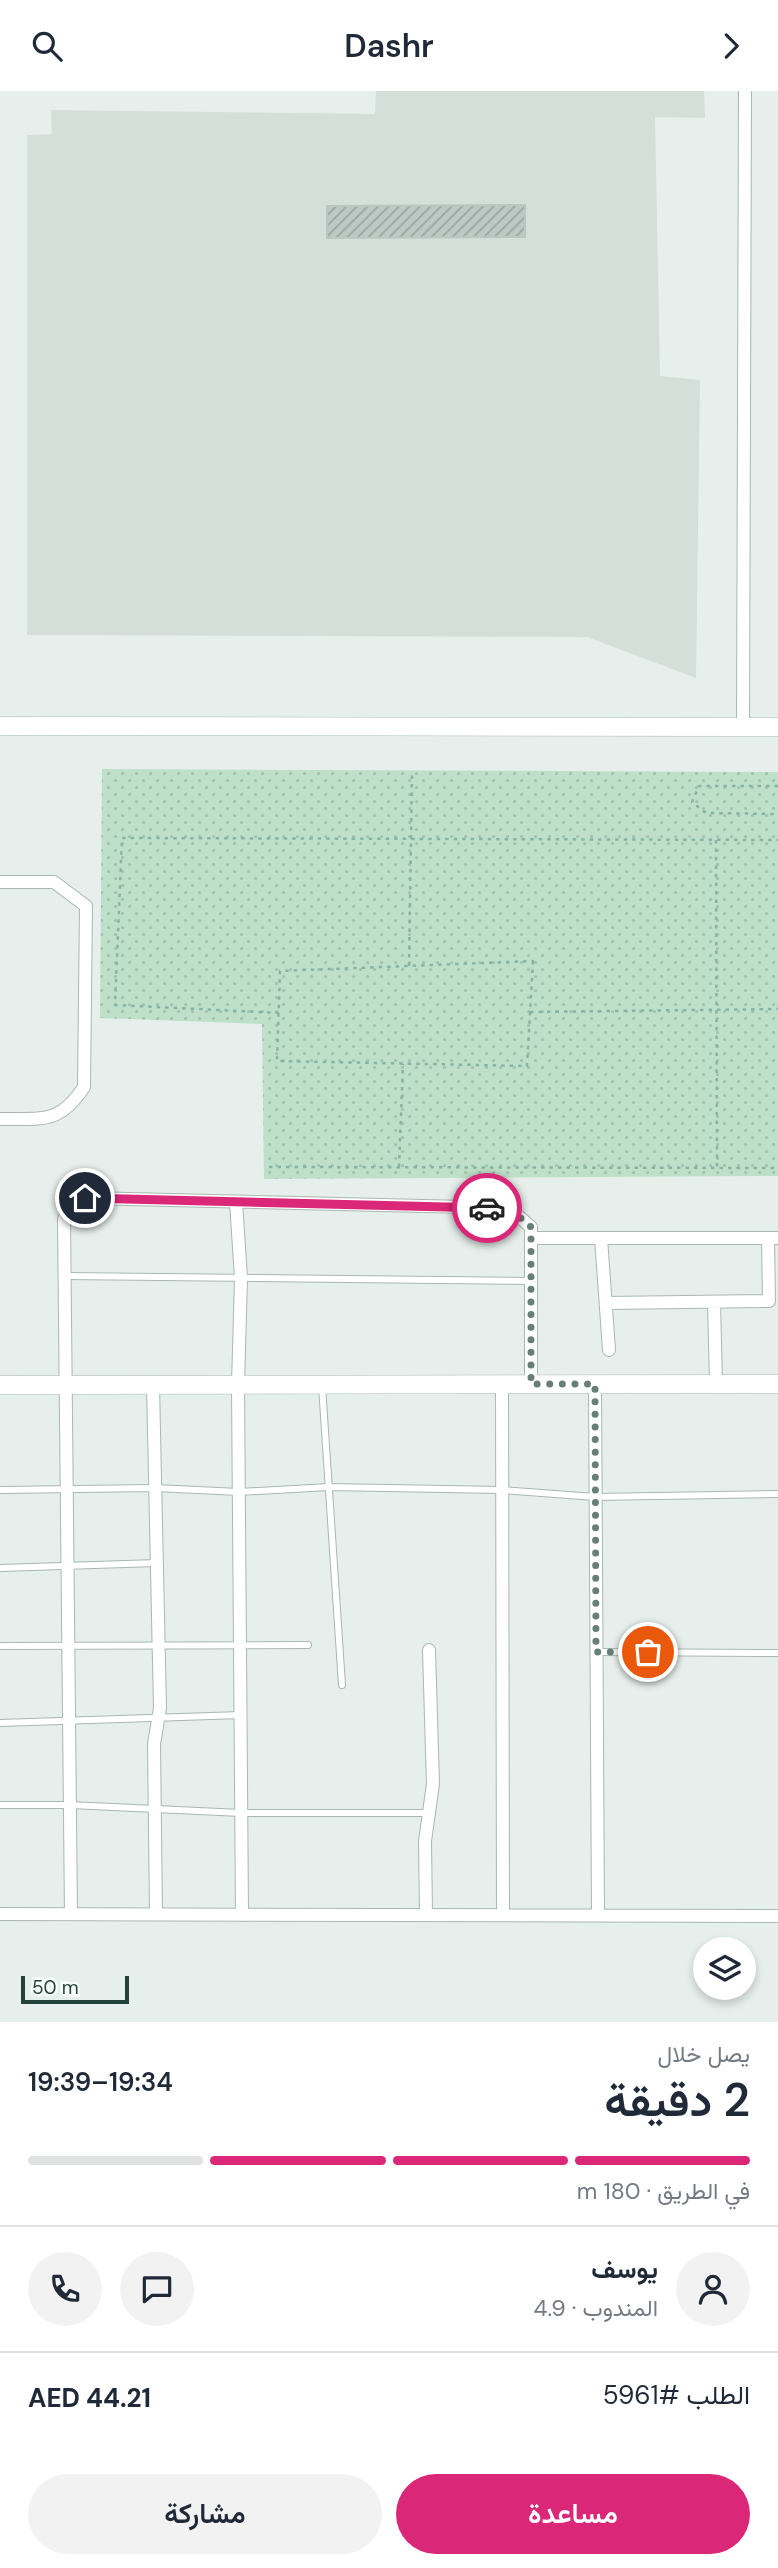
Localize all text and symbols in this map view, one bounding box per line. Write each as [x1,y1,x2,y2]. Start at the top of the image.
text: Dashr [344,25,434,67]
icon: search [28,27,66,65]
icon: forward [712,27,750,65]
pin [55,1168,115,1228]
courier [452,1173,522,1243]
icon: home [66,1179,104,1217]
icon: car [468,1189,506,1227]
pin [618,1622,678,1682]
icon: bag [629,1633,667,1671]
map controls [693,1937,756,2000]
button: layers [693,1937,756,2000]
scale bar [21,1973,130,2005]
text: 50 m [32,1975,79,2000]
text: يصل خلال [658,2039,750,2069]
text: 19:34–19:39 [28,2065,173,2099]
text: 2 دقيقة [604,2070,750,2130]
text: في الطريق · 180 m [577,2176,750,2206]
button: phone [28,2252,102,2326]
button: chat [120,2252,194,2326]
text: يوسف [591,2252,658,2286]
button: person [676,2252,750,2326]
text: المندوب · 4.9 [533,2293,658,2323]
text: الطلب #5961 [603,2378,750,2412]
text: AED 44.21 [28,2381,151,2415]
button: مشاركة [28,2474,382,2554]
button: مساعدة [396,2474,750,2554]

